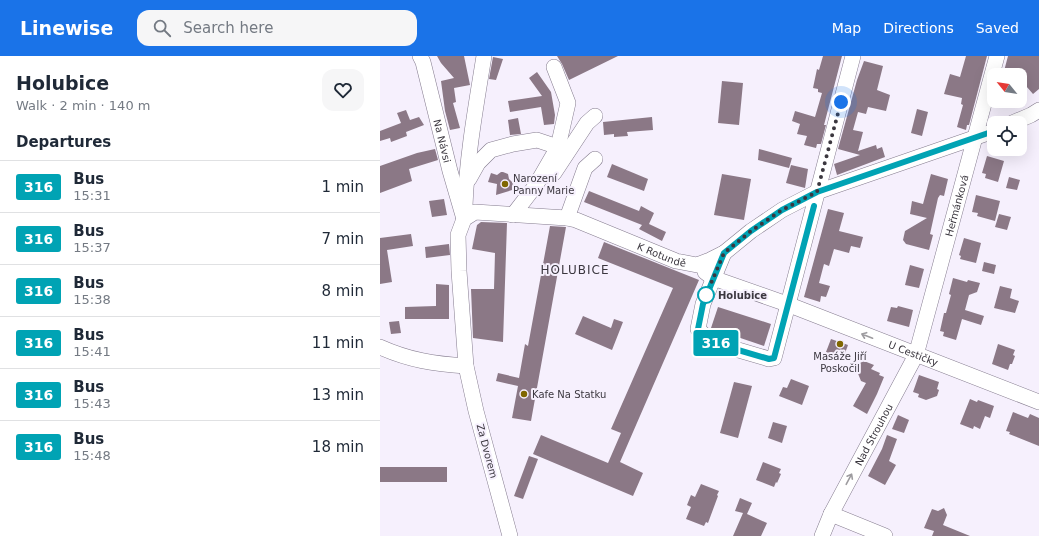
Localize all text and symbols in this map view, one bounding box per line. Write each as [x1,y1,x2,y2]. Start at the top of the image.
search box [137,10,417,46]
text: Linewise [20,17,113,39]
icon: search [151,17,173,39]
text: Search here [183,19,273,37]
text: Map [832,20,861,36]
text: Directions [883,20,954,36]
text: Saved [976,20,1019,36]
north arrow [987,68,1027,108]
map controls [987,68,1027,156]
button: heart [322,69,364,111]
text: Holubice [16,72,109,94]
your location [831,92,851,112]
text: Walk · 2 min · 140 m [16,98,150,113]
button: locate [987,116,1027,156]
street label: Na Návsi [432,118,453,164]
text: Departures [16,133,111,151]
text: Bus [73,170,104,188]
place label: Narození Panny Marie [513,173,574,196]
street label: Heřmánková [943,173,970,238]
text: 1 min [321,178,364,196]
text: 316 [24,179,53,195]
marker: Narození Panny Marie [500,179,510,189]
text: 15:31 [73,188,111,203]
text: Bus [73,222,104,240]
text: 7 min [321,230,364,248]
text: 316 [24,231,53,247]
text: 15:37 [73,240,111,255]
street label: K Rotundě [636,240,687,268]
district label: HOLUBICE [540,263,610,277]
text: Bus [73,274,104,292]
text: 8 min [321,282,364,300]
text: 316 [24,283,53,299]
marker: Holubice [697,286,715,304]
place label: Holubice [718,290,767,301]
text: 15:38 [73,292,111,307]
text: Bus [73,326,104,344]
line badge: 316 [693,330,739,356]
one-way arrow [861,331,873,339]
text: 11 min [312,334,364,352]
text: 316 [24,335,53,351]
text: 316 [701,335,731,351]
marker: Masáže Jiří Poskočil [835,339,845,349]
street label: U Cestičky [887,339,940,368]
text: 15:41 [73,344,111,359]
place label: Masáže Jiří Poskočil [813,351,868,374]
text: Bus [73,378,104,396]
text: 13 min [312,386,364,404]
text: 316 [24,387,53,403]
marker: Kafe Na Statku [519,389,529,399]
place label: Kafe Na Statku [532,389,606,400]
text: 15:43 [73,396,111,411]
street label: Nad Strouhou [853,402,895,467]
street label: Za Dvorem [474,423,500,479]
text: Bus [73,430,104,448]
text: 18 min [312,438,364,456]
text: 316 [24,439,53,455]
text: 15:48 [73,448,111,463]
one-way arrow [846,473,853,485]

